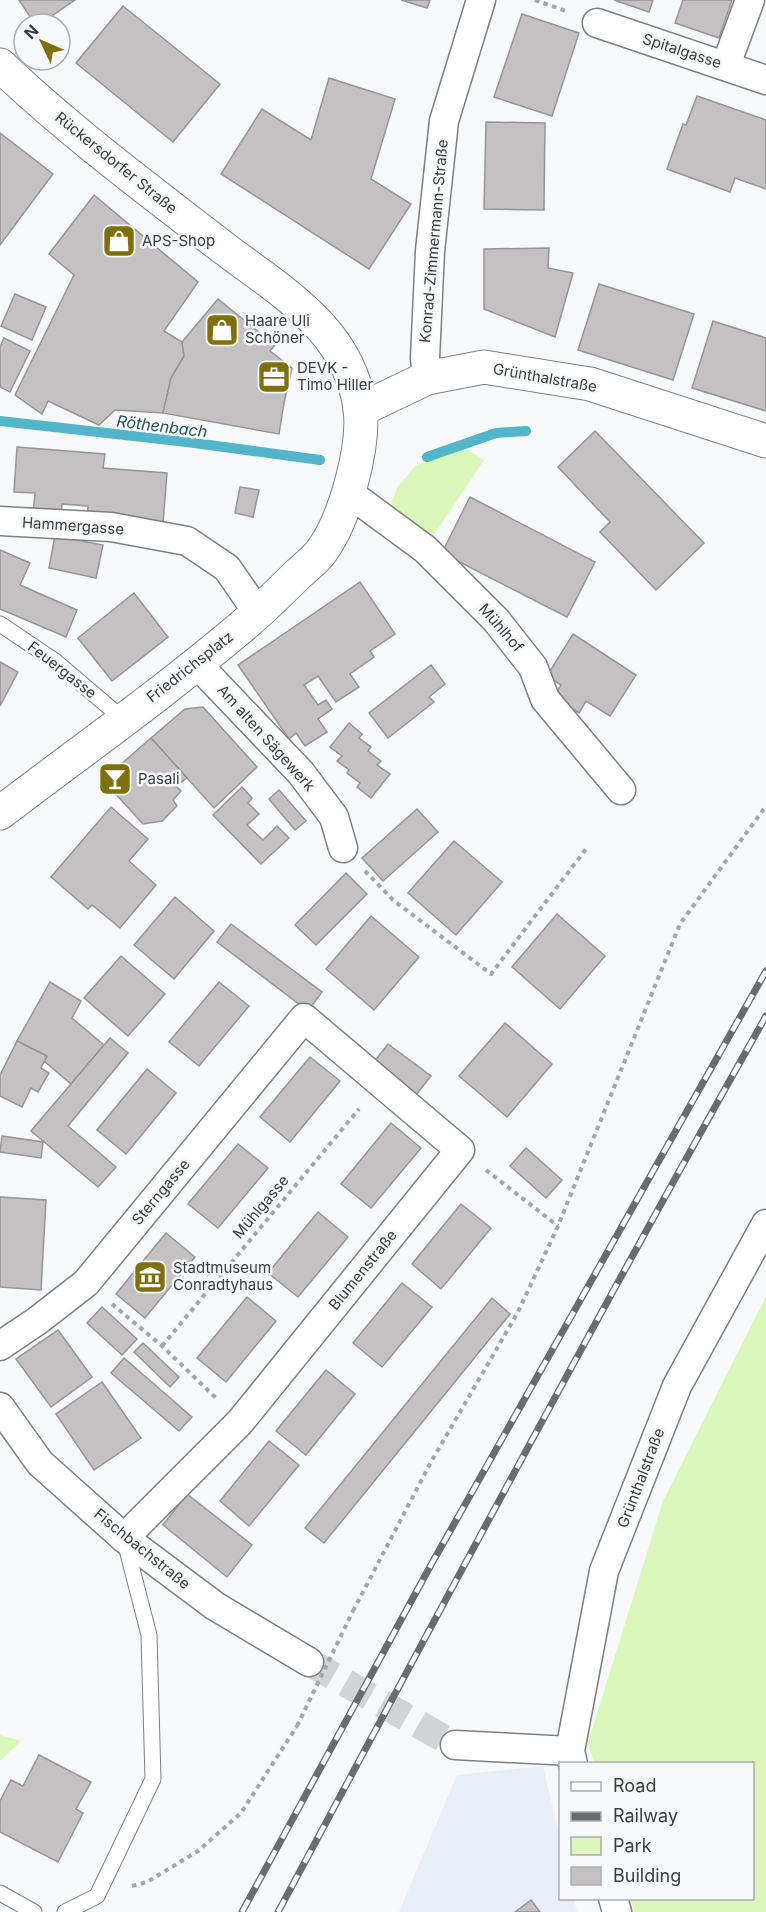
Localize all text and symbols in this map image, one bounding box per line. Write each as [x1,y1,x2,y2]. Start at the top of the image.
north arrow [12,12,72,72]
text: N [20,20,43,43]
street label: Spitalgasse [640,29,724,72]
street label: Rückersdorfer Straße [51,108,181,218]
street label: Konrad-Zimmermann-Straße [415,138,452,344]
shop icon: APS-Shop [101,223,137,259]
place label: APS-Shop [142,231,215,250]
place label: Haare Uli Schöner [245,311,310,347]
shop icon: Haare Uli Schöner [204,312,240,348]
place label: DEVK - Timo Hiller [297,358,373,394]
office icon: DEVK - Timo Hiller [256,359,292,395]
street label: Grünthalstraße [492,359,599,396]
water label: Röthenbach [115,411,209,441]
street label: Hammergasse [21,512,125,539]
street label: Mühlhof [475,599,528,656]
street label: Friedrichsplatz [142,627,237,706]
street label: Feuergasse [24,637,101,702]
street label: Am alten Sägewerk [213,680,320,796]
bar icon: Pasali [97,761,133,797]
place label: Pasali [138,769,180,788]
street label: Sterngasse [128,1155,194,1228]
street label: Mühlgasse [229,1171,293,1242]
street label: Blumenstraße [324,1226,401,1314]
place label: Stadtmuseum Conradtyhaus [173,1258,273,1294]
museum icon: Stadtmuseum Conradtyhaus [132,1259,168,1295]
street label: Grünthalstraße [613,1425,668,1530]
street label: Fischbachstraße [91,1504,194,1593]
legend [559,1762,754,1900]
text: Road [613,1775,656,1796]
text: Railway [613,1805,678,1826]
text: Park [613,1835,652,1856]
text: Building [613,1865,681,1886]

